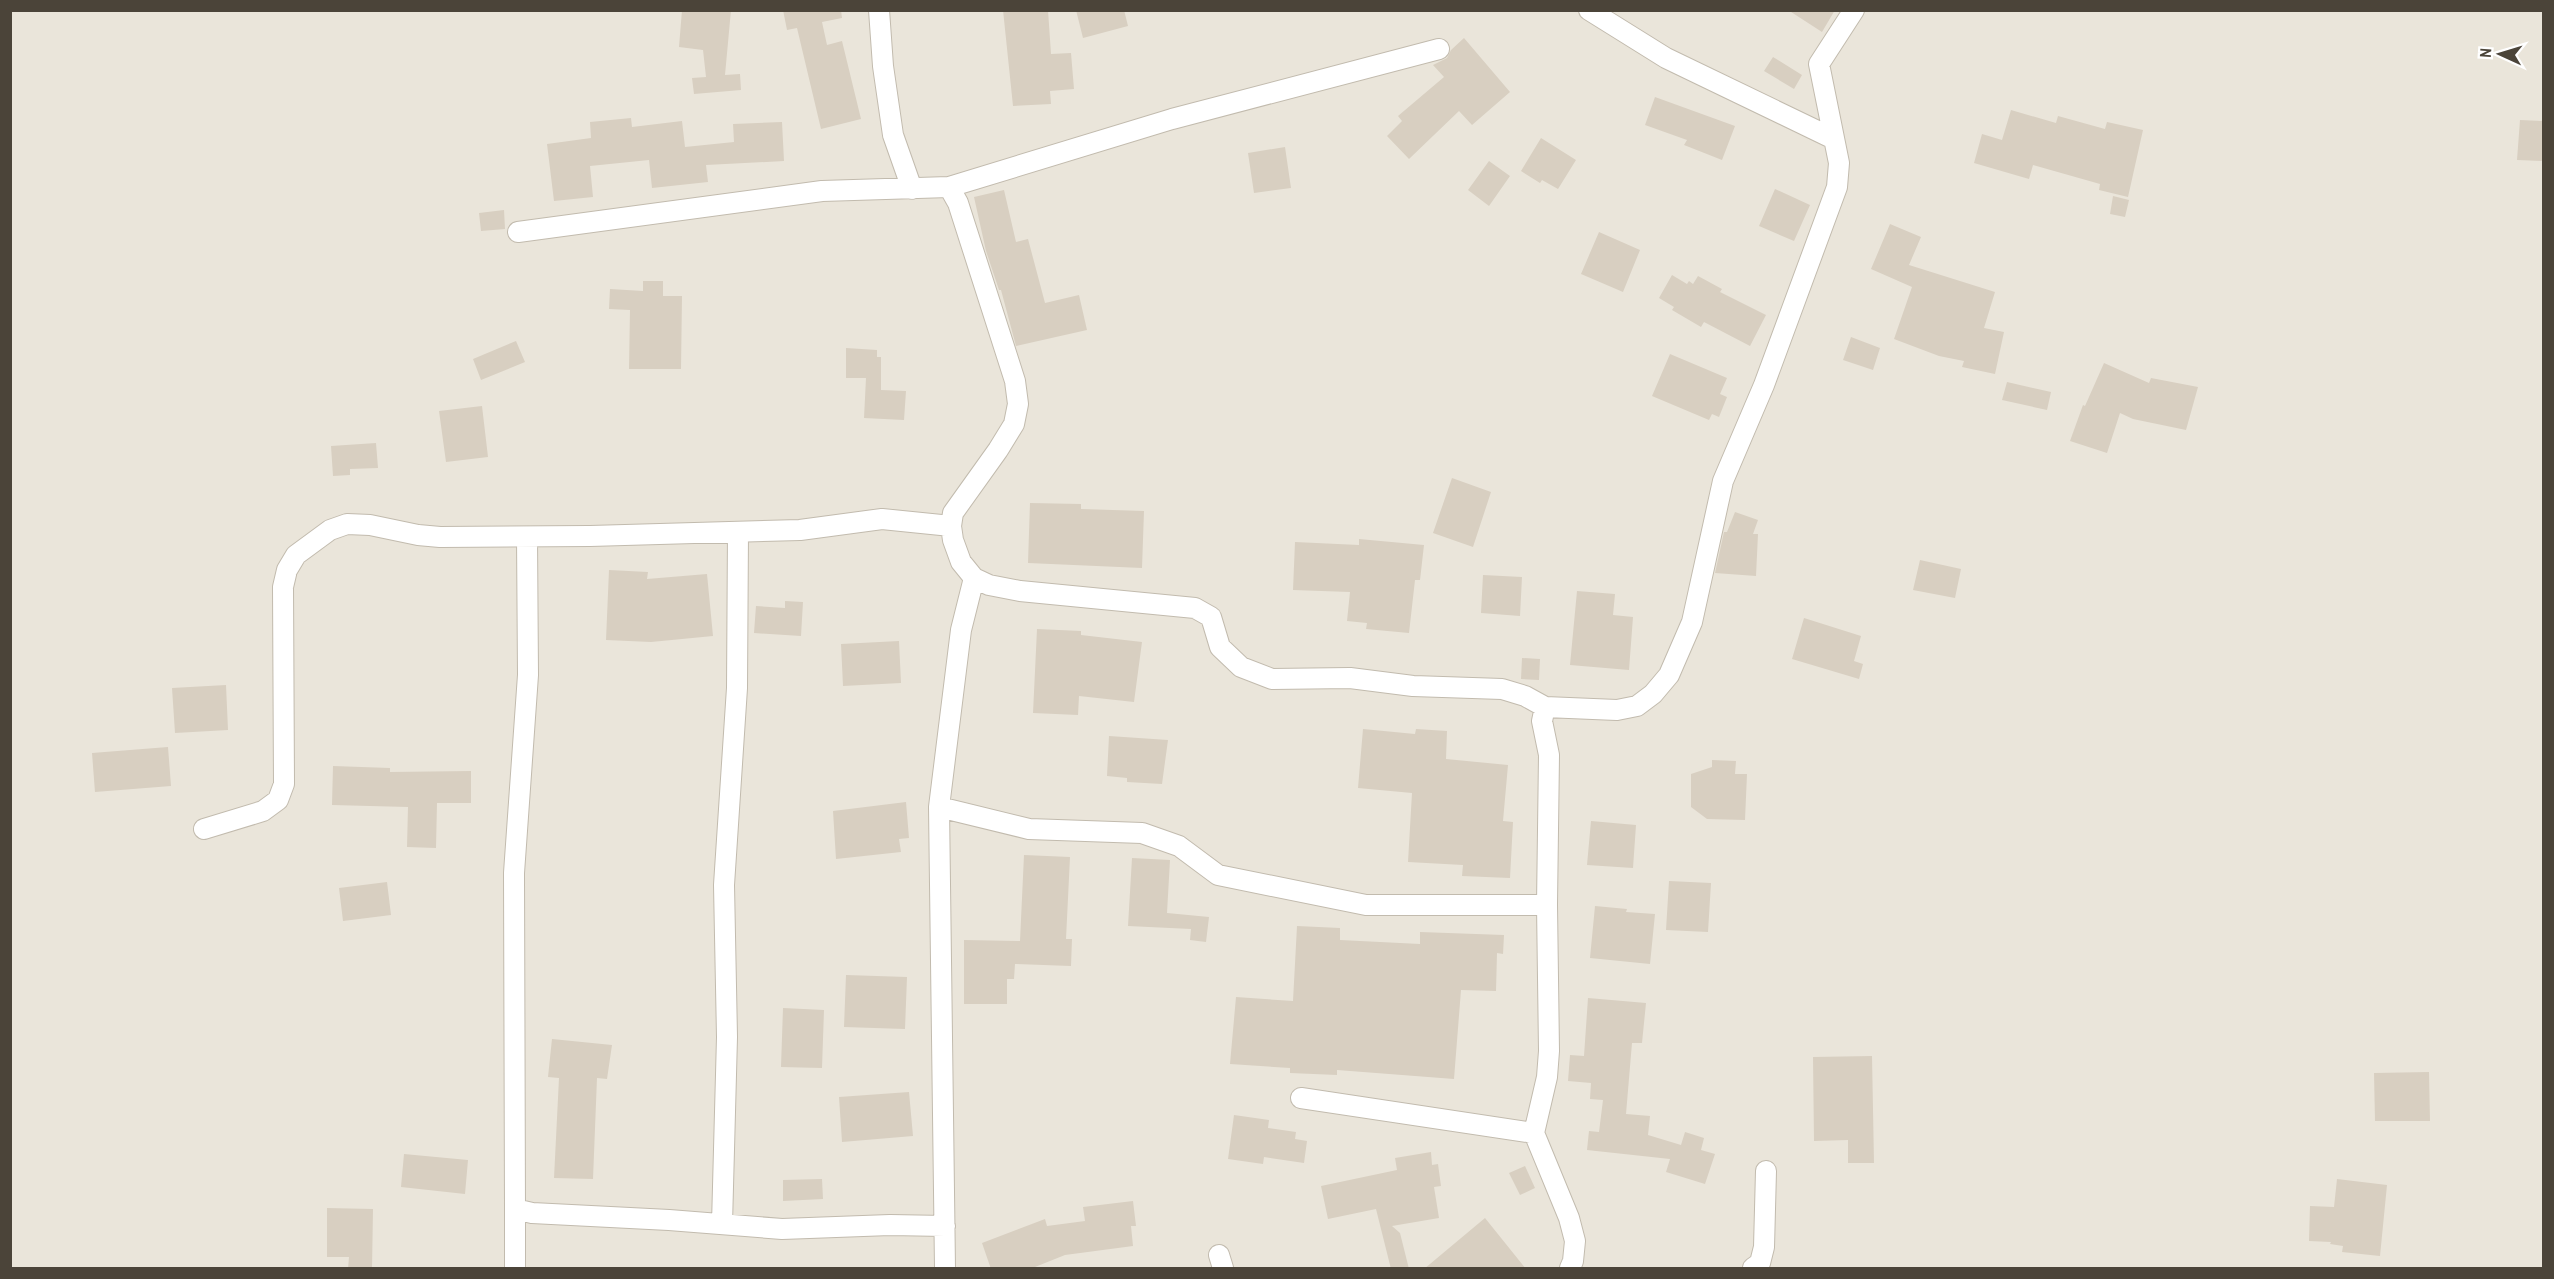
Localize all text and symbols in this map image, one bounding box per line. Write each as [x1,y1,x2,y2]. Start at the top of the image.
north arrow [2470,24,2530,84]
text: N [2474,47,2496,58]

